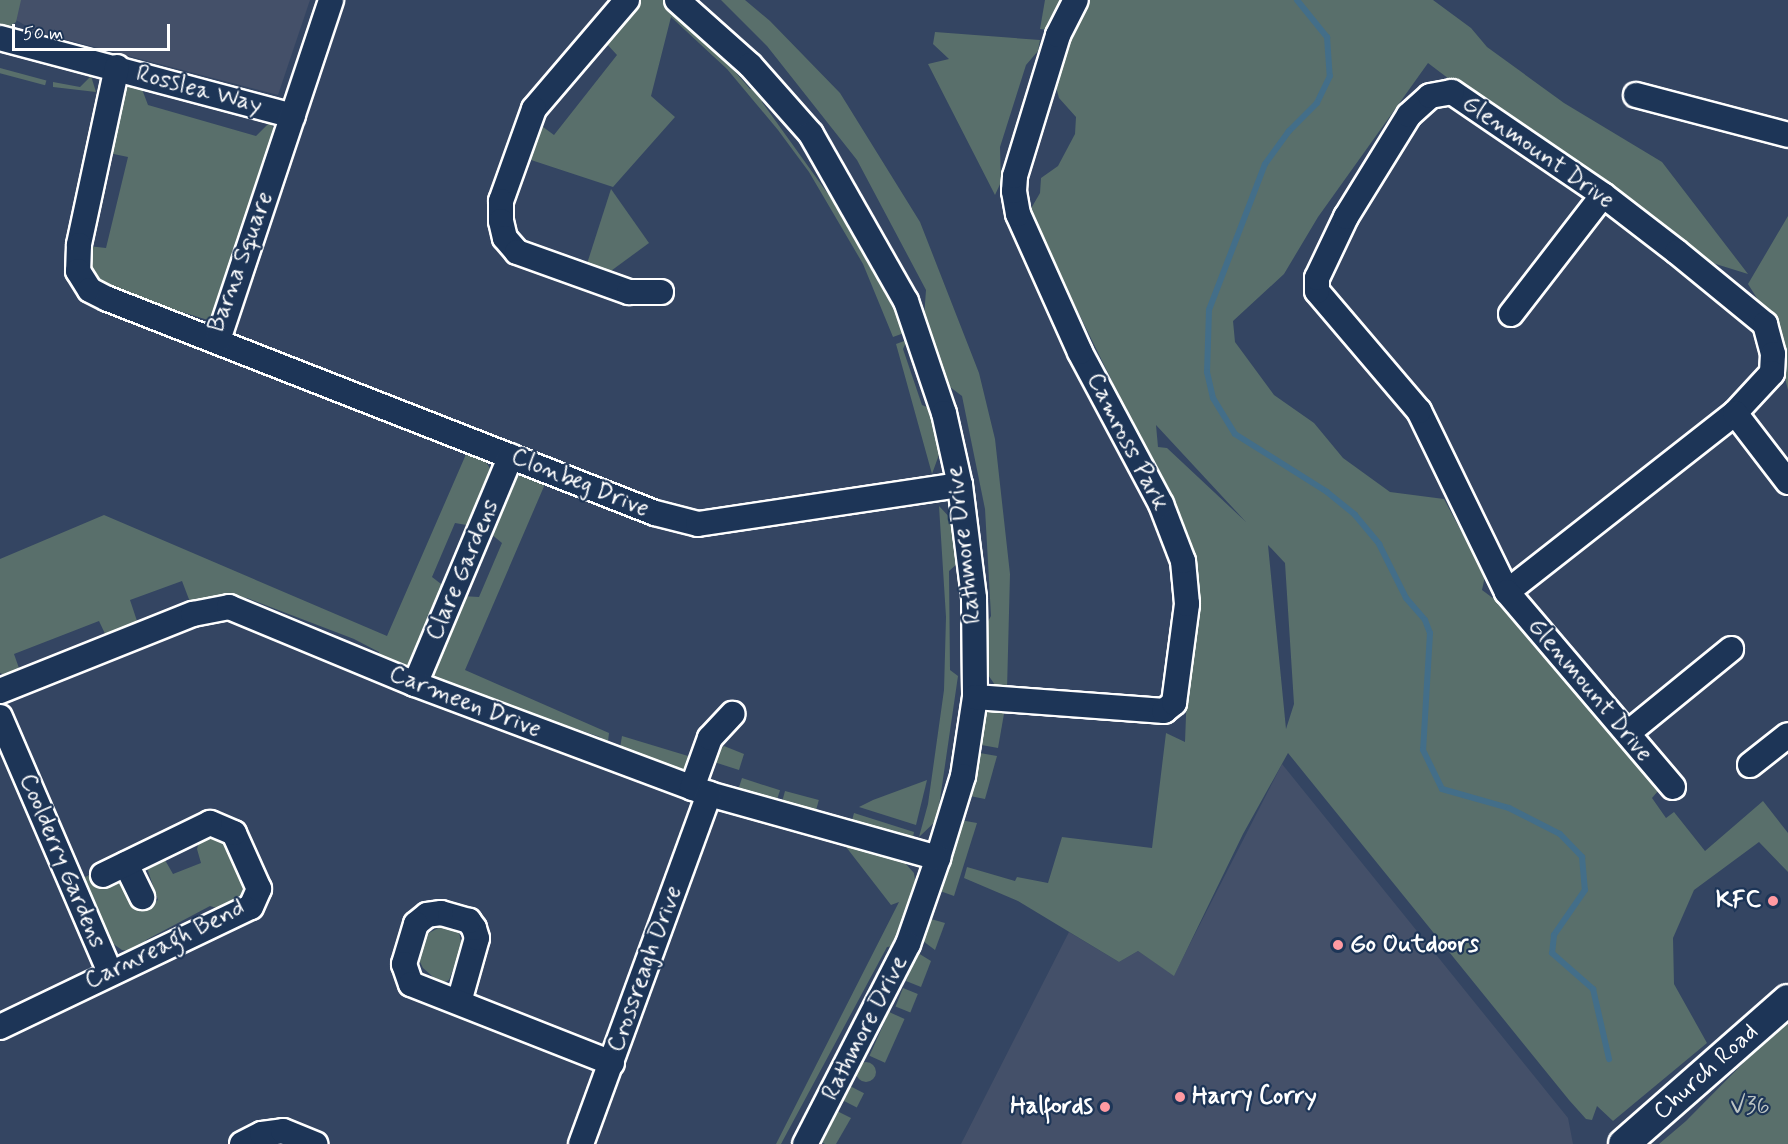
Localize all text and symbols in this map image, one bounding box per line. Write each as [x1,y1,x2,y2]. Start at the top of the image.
scale bar [15,12,172,50]
text: 50 m [23,22,63,46]
street label: Rosslea Way [133,59,265,121]
street label: Glenmount Drive [1457,89,1619,215]
street label: Barna Square [203,190,279,334]
street label: Camross Park [1081,370,1173,514]
street label: Clonbeg Drive [507,443,653,523]
street label: Rathmore Drive [940,466,988,624]
street label: Clare Gardens [421,497,505,643]
street label: Glenmount Drive [1522,612,1658,768]
street label: Carmeen Drive [386,660,544,744]
street label: Coolderry Gardens [12,770,112,952]
street label: Crossreagh Drive [602,883,688,1055]
place label: KFC [1716,887,1761,915]
street label: Carnreagh Bend [80,894,250,996]
marker: KFC [1766,894,1780,908]
place label: Go Outdoors [1350,931,1472,959]
marker: Go Outdoors [1331,938,1345,952]
street label: Rathmore Drive [817,952,913,1104]
street label: Church Road [1648,1018,1764,1126]
place label: Harry Corry [1192,1083,1319,1111]
marker: Harry Corry [1173,1090,1187,1104]
place label: Halfords [1010,1093,1093,1121]
park label: V36 [1730,1093,1770,1121]
marker: Halfords [1098,1100,1112,1114]

